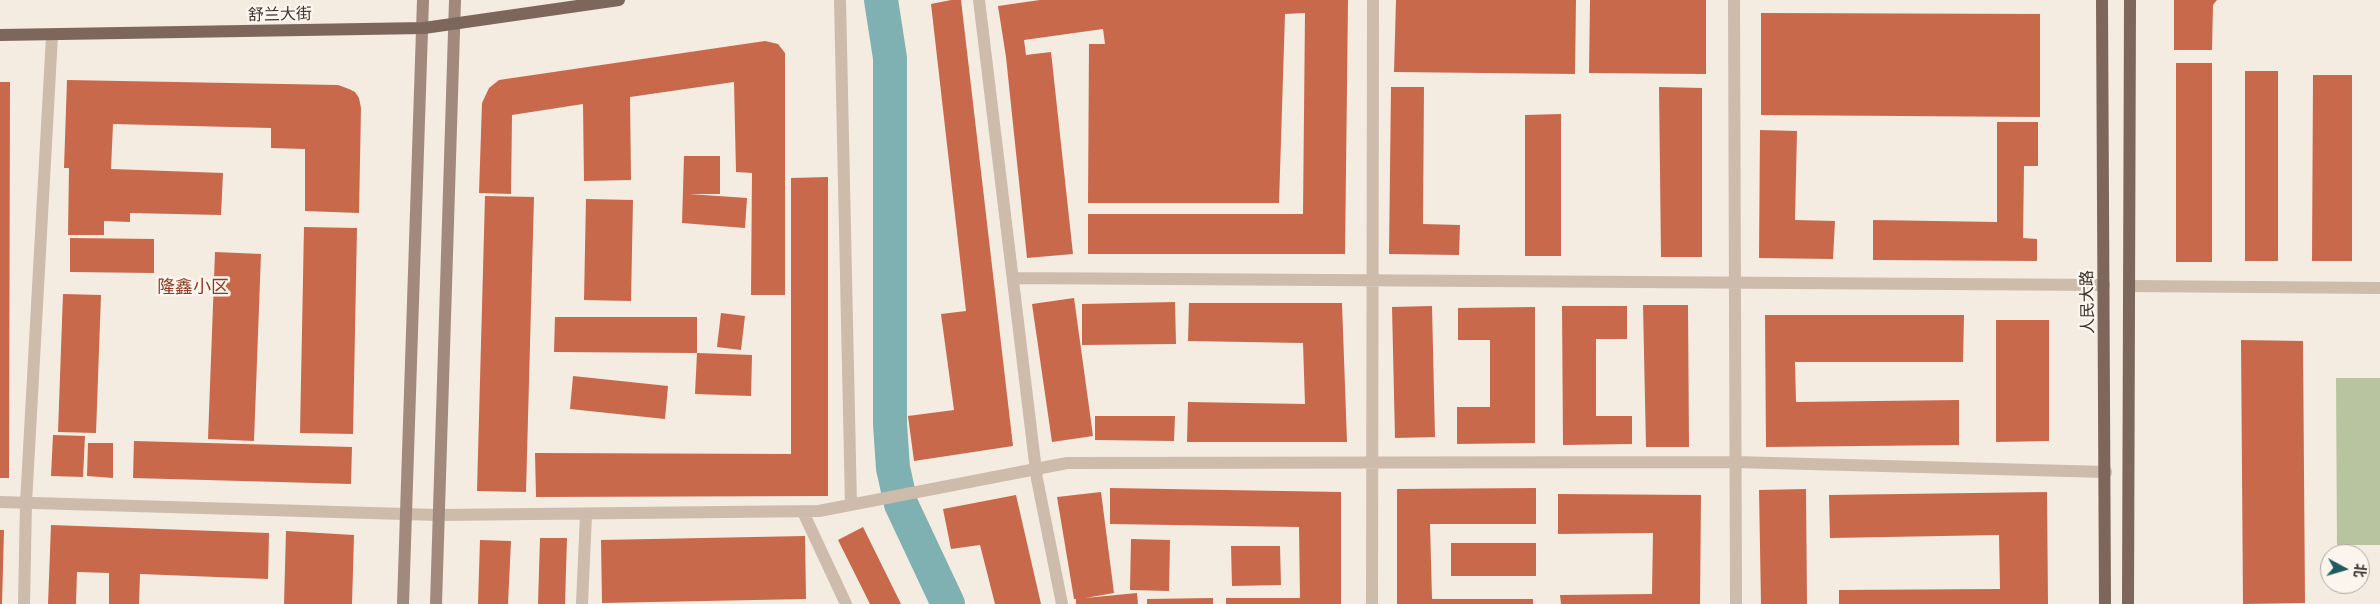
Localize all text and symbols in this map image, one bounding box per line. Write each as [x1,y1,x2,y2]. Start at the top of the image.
street label: 舒兰大街 [248,5,312,25]
street label: 人民大路 [2078,270,2098,334]
district label: 隆鑫小区 [157,277,229,299]
north arrow [2320,544,2370,594]
text: 北 [2350,563,2369,578]

